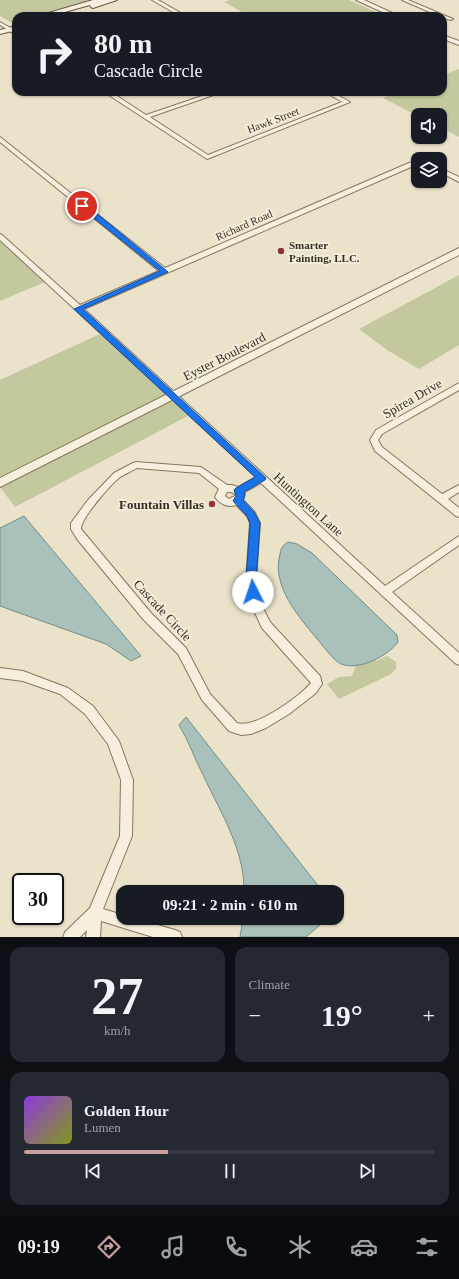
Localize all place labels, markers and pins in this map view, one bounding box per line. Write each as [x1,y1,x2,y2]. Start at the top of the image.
pin [65,189,99,223]
place label: Smarter Painting, LLC. [289,239,360,264]
marker: Smarter Painting, LLC. [276,246,286,256]
place label: Fountain Villas [119,497,204,512]
marker: Fountain Villas [207,499,217,509]

